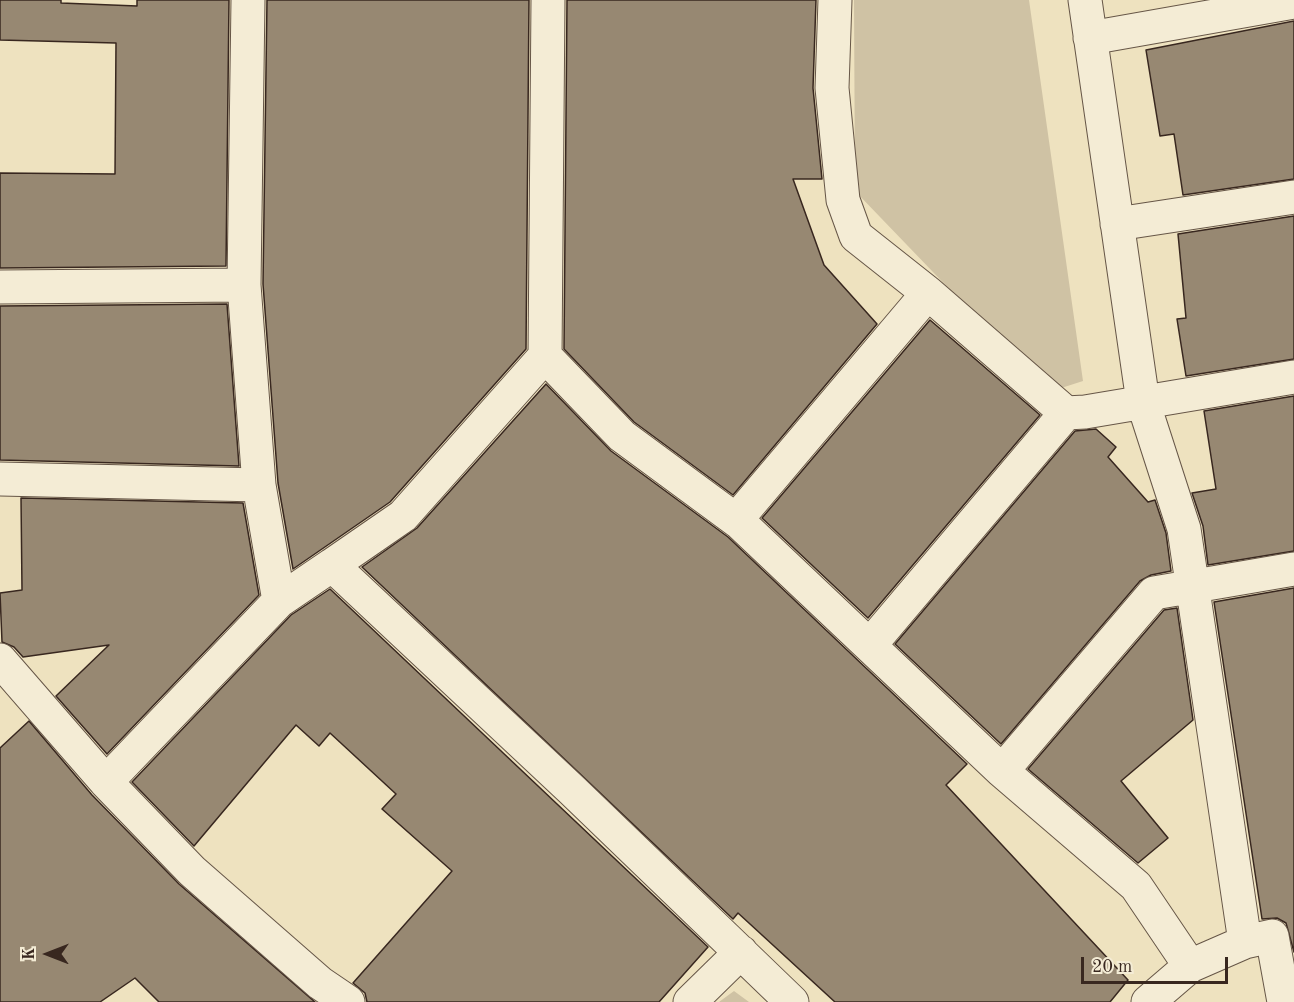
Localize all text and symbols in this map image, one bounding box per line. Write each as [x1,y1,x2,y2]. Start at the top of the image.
north arrow [18,924,78,984]
scale bar [1084,945,1231,983]
text: K [22,948,38,960]
text: 20 m [1092,958,1132,976]

